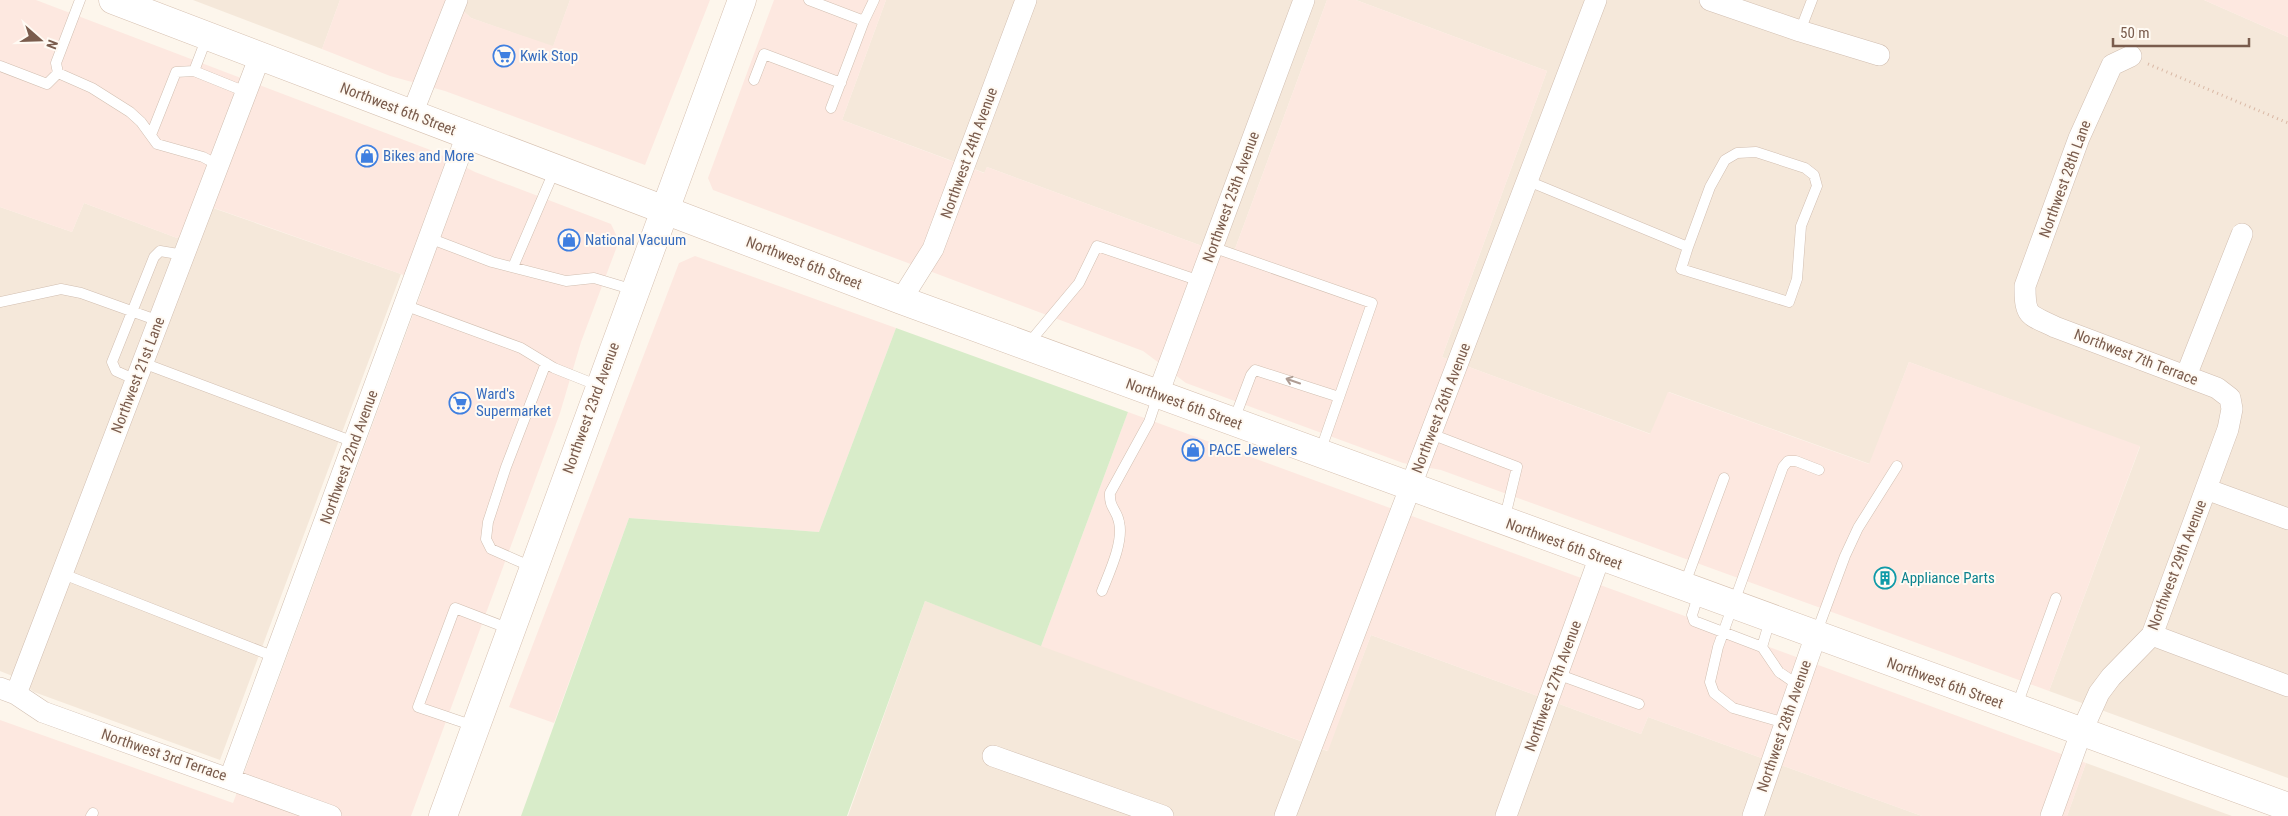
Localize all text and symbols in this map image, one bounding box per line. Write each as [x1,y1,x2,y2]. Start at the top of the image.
north arrow [15,15,65,65]
scale bar [2113,15,2249,47]
text: 50 m [2120,24,2150,42]
text: N [43,38,61,51]
supermarket icon: Kwik Stop [492,44,516,68]
place label: Kwik Stop [520,47,578,65]
street label: Northwest 6th Street [338,79,458,139]
street label: Northwest 24th Avenue [937,85,1001,221]
street label: Northwest 28th Lane [2035,118,2095,240]
street label: Northwest 25th Avenue [1199,129,1263,265]
shop icon: Bikes and More [355,144,379,168]
place label: Bikes and More [383,147,474,165]
shop icon: National Vacuum [557,228,581,252]
place label: National Vacuum [585,231,686,249]
street label: Northwest 6th Street [744,233,864,293]
street label: Northwest 21st Lane [108,314,168,436]
street label: Northwest 7th Terrace [2071,325,2201,389]
street label: Northwest 23rd Avenue [559,340,623,476]
street label: Northwest 26th Avenue [1408,340,1474,476]
street label: Northwest 6th Street [1123,375,1245,433]
one-way arrow [1286,376,1301,385]
place label: Ward's Supermarket [476,385,551,420]
street label: Northwest 22nd Avenue [316,388,382,526]
supermarket icon: Ward's Supermarket [448,391,472,415]
shop icon: PACE Jewelers [1181,438,1205,462]
place label: PACE Jewelers [1209,441,1297,459]
street label: Northwest 29th Avenue [2144,497,2210,633]
street label: Northwest 6th Street [1503,515,1625,573]
building icon: Appliance Parts [1873,566,1897,590]
place label: Appliance Parts [1901,569,1995,587]
street label: Northwest 27th Avenue [1521,618,1585,754]
street label: Northwest 6th Street [1884,654,2006,712]
street label: Northwest 28th Avenue [1753,658,1815,794]
street label: Northwest 3rd Terrace [99,725,229,785]

